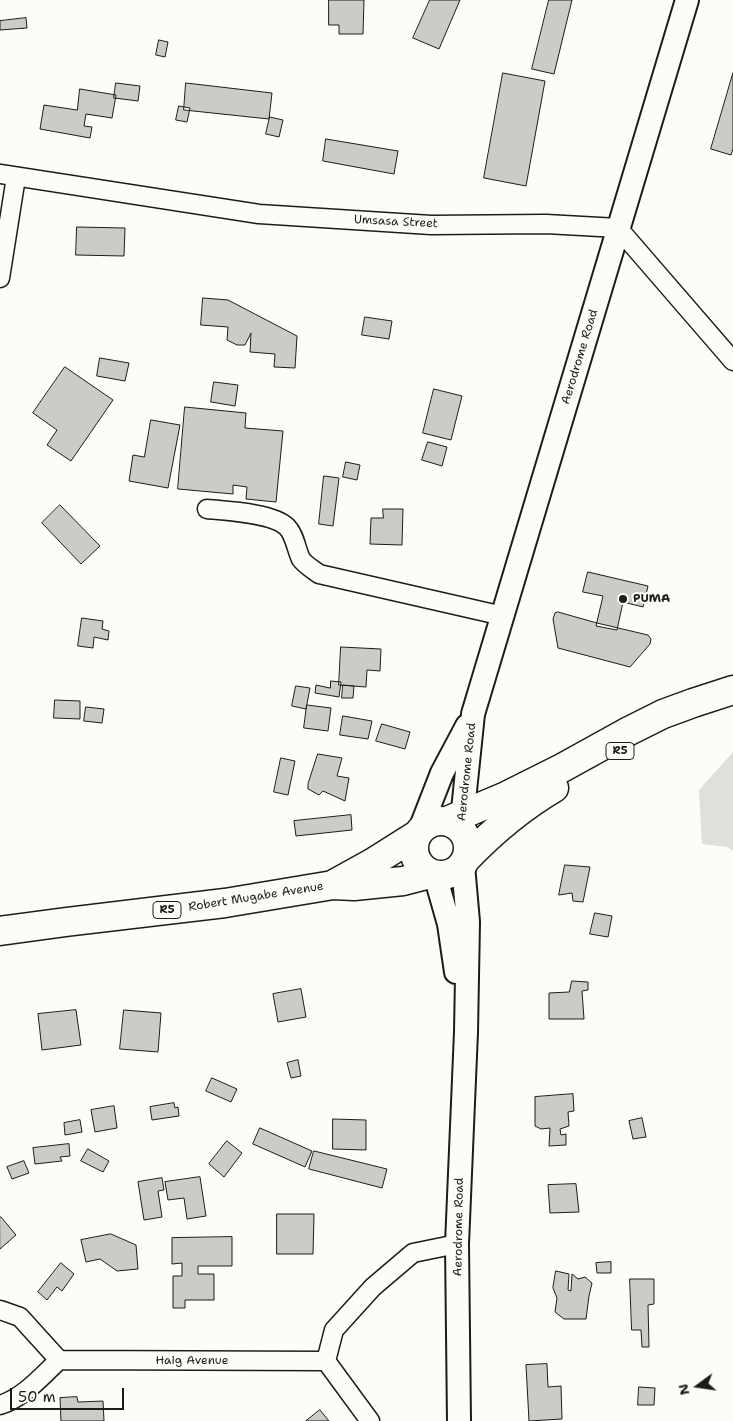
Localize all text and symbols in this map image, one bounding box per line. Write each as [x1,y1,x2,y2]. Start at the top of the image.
street label: Umsasa Street [354,213,438,231]
street label: Aerodrome Road [559,308,601,406]
place label: PUMA [633,592,670,606]
marker: PUMA [617,593,629,605]
street label: Aerodrome Road [455,722,479,822]
road number: R5 [606,742,634,759]
street label: Robert Mugabe Avenue [187,879,325,915]
road number: R5 [153,902,181,918]
street label: Aerodrome Road [451,1178,467,1276]
street label: Haig Avenue [155,1354,229,1368]
north arrow [673,1361,723,1411]
scale bar [12,1378,126,1410]
text: N [673,1382,694,1397]
text: 50 m [18,1387,56,1407]

